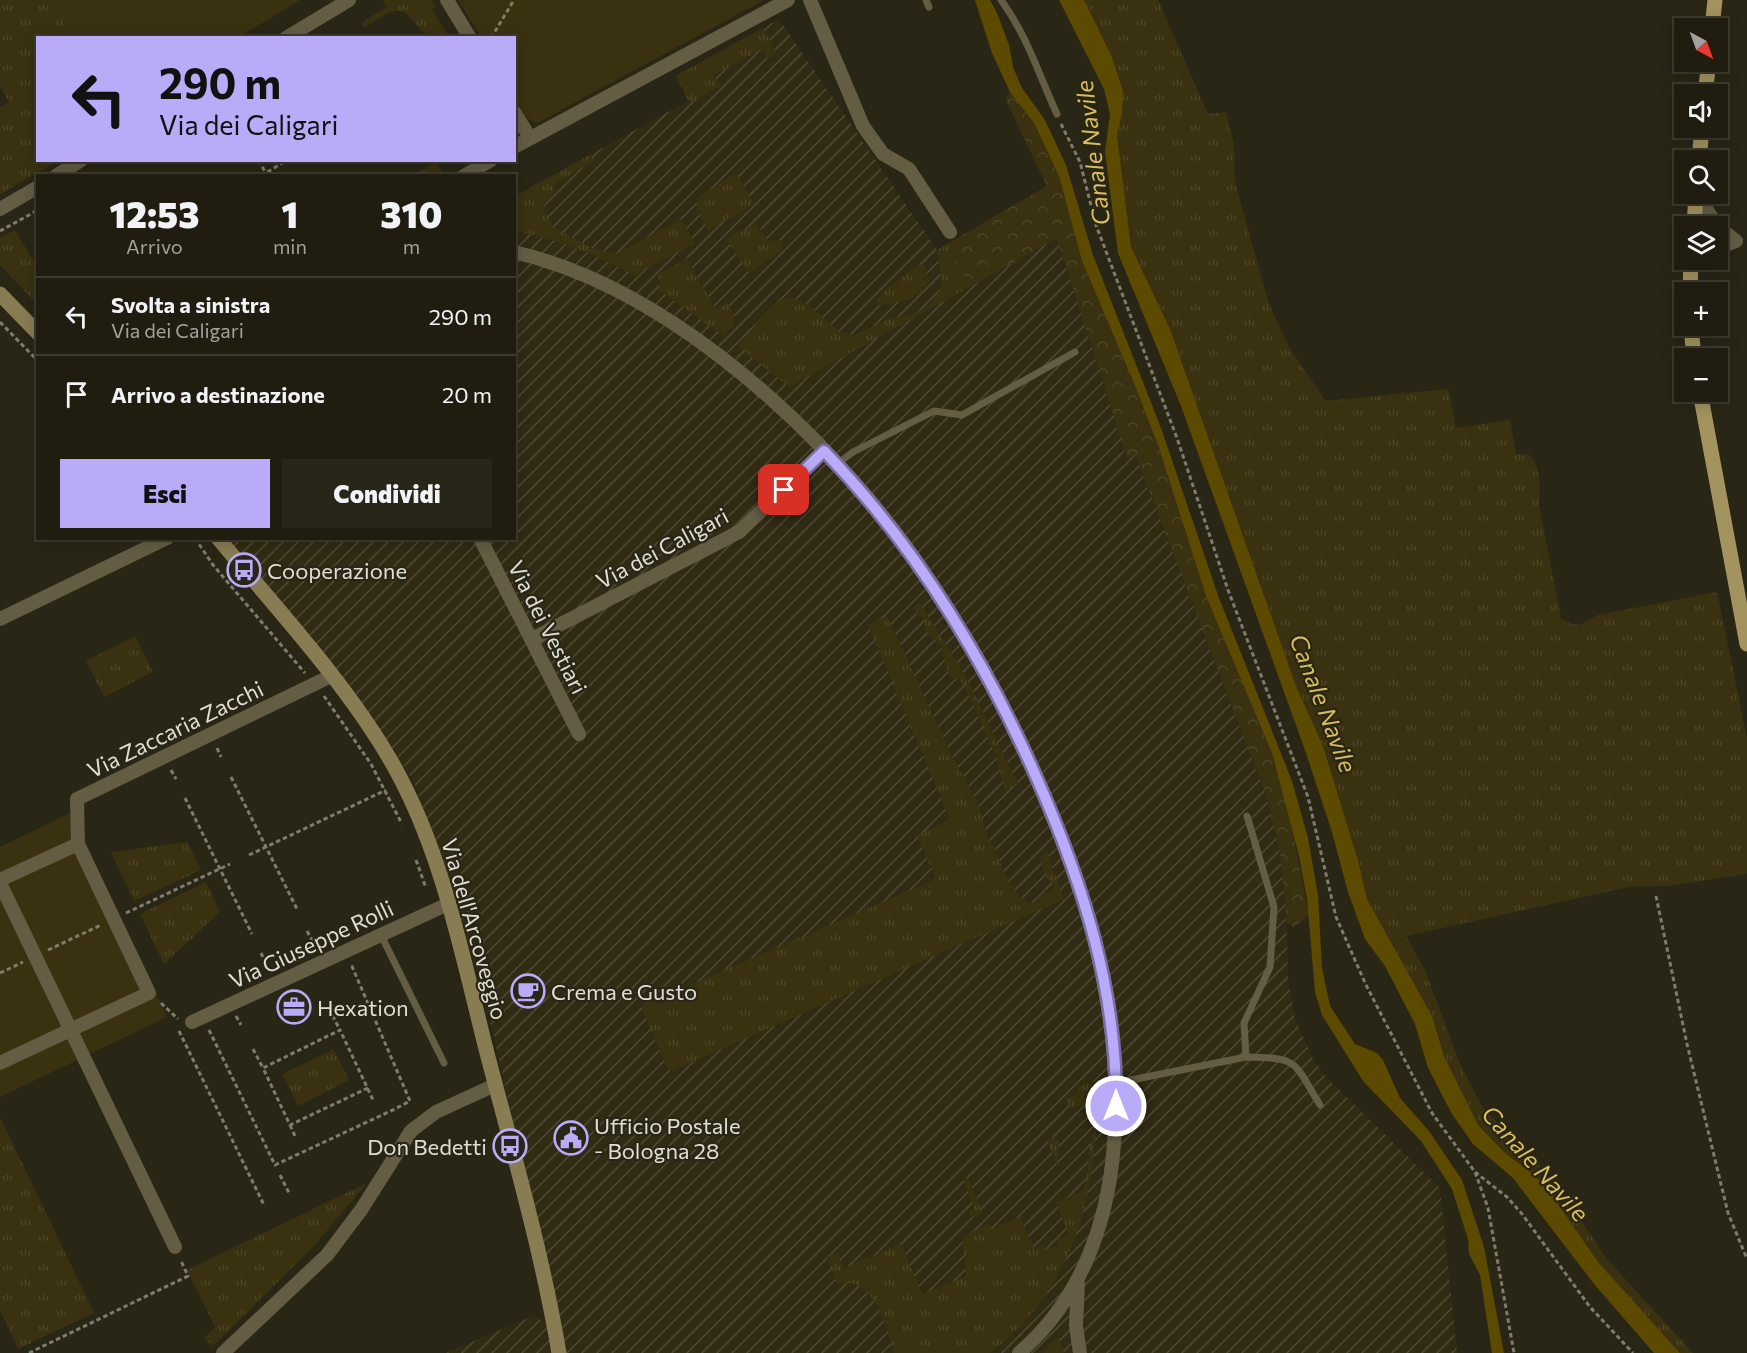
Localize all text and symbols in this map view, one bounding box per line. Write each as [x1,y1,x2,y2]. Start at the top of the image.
north arrow [1674,18,1728,72]
map controls [1674,18,1728,402]
text: 290 m [159,56,281,108]
icon: left [60,60,138,138]
water label: Canale Navile [1069,78,1115,227]
button: sound [1674,84,1728,138]
text: Via dei Caligari [159,108,338,141]
button: search [1674,150,1728,204]
text: 12:53 [109,191,199,235]
text: 1 [282,191,298,235]
text: 310 [380,191,443,235]
button: layers [1674,216,1728,270]
text: Arrivo [126,234,183,258]
text: min [273,234,307,258]
text: m [403,234,420,258]
button: + [1674,282,1728,336]
text: Svolta a sinistra [111,291,270,318]
icon: left [60,300,93,333]
text: 290 m [429,303,492,330]
text: Via dei Caligari [111,318,244,342]
button: − [1674,348,1728,402]
icon: arrive [60,378,93,411]
text: Arrivo a destinazione [111,381,325,408]
text: 20 m [442,381,492,408]
button: Esci [60,459,270,528]
button: Condividi [282,459,492,528]
pin [758,464,809,515]
icon: arrive [767,473,800,506]
street label: Via dei Caligari [591,502,733,594]
bus stop icon: Cooperazione [226,552,262,588]
street label: Via dei Vestiari [503,556,593,698]
place label: Cooperazione [267,557,407,584]
water label: Canale Navile [1284,630,1364,777]
street label: Via Zaccaria Zacchi [83,675,267,783]
street label: Via dell'Arcoveggio [436,835,514,1023]
street label: Via Giuseppe Rolli [225,894,397,994]
cafe icon: Crema e Gusto [510,973,546,1009]
place label: Crema e Gusto [551,978,697,1005]
office icon: Hexation [276,989,312,1025]
place label: Hexation [317,994,409,1021]
position arrow [1084,1074,1148,1138]
water label: Canale Navile [1476,1099,1596,1227]
place label: Ufficio Postale - Bologna 28 [594,1112,741,1164]
public building icon: Ufficio Postale - Bologna 28 [553,1120,589,1156]
bus stop icon: Don Bedetti [492,1128,528,1164]
place label: Don Bedetti [367,1133,487,1160]

